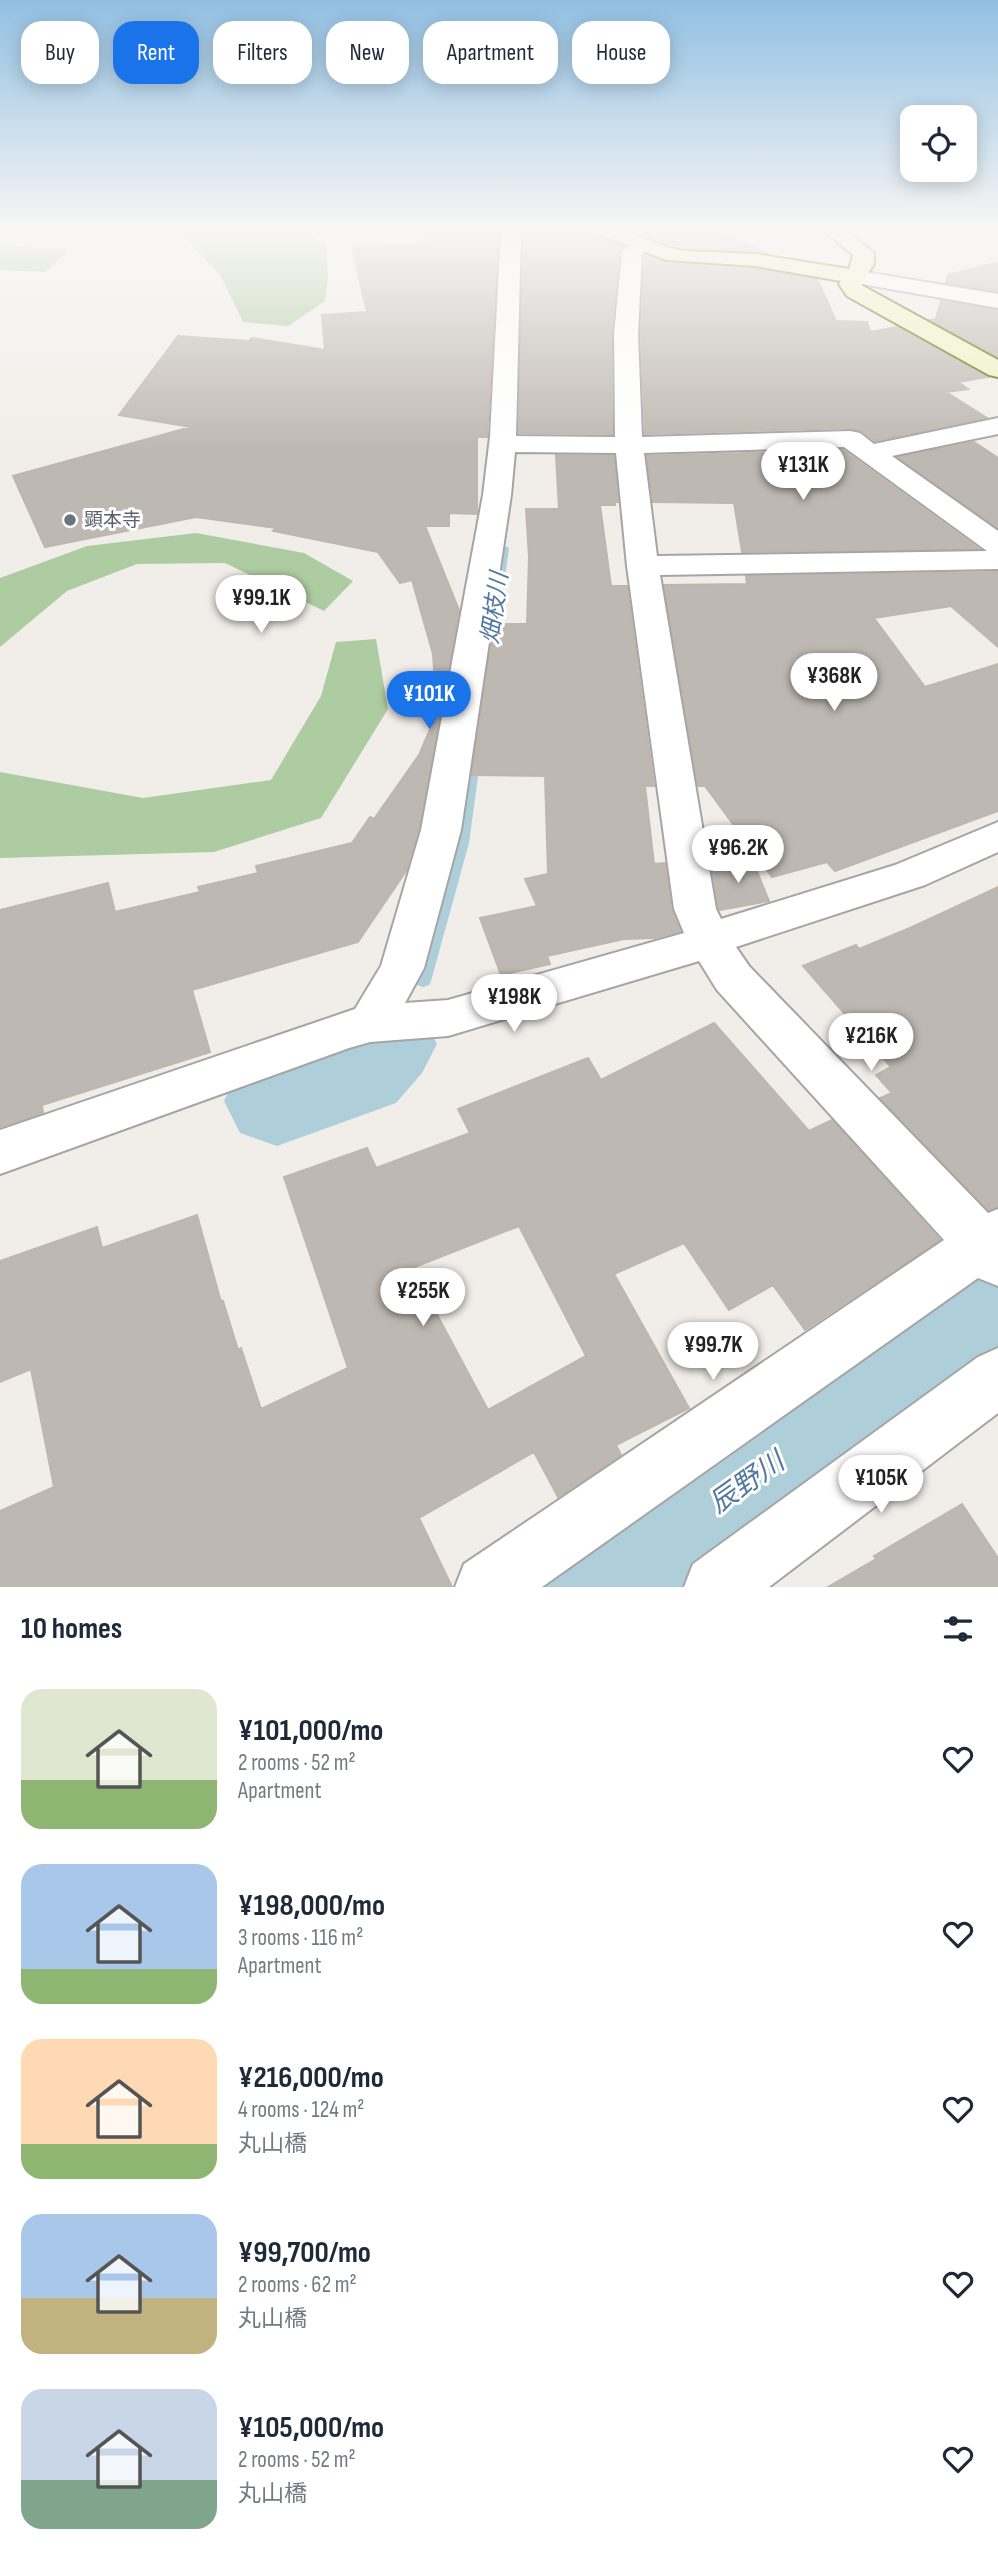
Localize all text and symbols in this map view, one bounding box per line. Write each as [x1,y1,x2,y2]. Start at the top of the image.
chip: Buy [21,21,99,84]
chip: Rent [113,21,199,84]
chip: Filters [213,21,312,84]
chip: New [326,21,409,84]
chip: Apartment [423,21,558,84]
chip: House [572,21,670,84]
map controls [900,105,977,182]
button: locate [900,105,977,182]
pin: ¥131K [754,442,852,502]
text: ¥131K [777,451,829,479]
place label: 顕本寺 [84,509,141,532]
marker: 顕本寺 [62,512,78,528]
water label: 畑枝川 [476,567,515,646]
pin: ¥99.1K [204,576,318,635]
text: ¥99.1K [231,584,291,612]
pin: ¥368K [785,654,883,713]
text: ¥368K [806,662,862,690]
pin: ¥101K [380,672,478,731]
text: ¥101K [403,680,455,708]
pin: ¥96.2K [681,826,795,885]
text: ¥96.2K [708,834,768,862]
pin: ¥198K [465,974,563,1034]
text: ¥198K [487,983,541,1011]
pin: ¥216K [822,1014,920,1073]
text: ¥216K [844,1022,898,1050]
pin: ¥255K [374,1268,472,1328]
text: ¥255K [396,1277,450,1305]
pin: ¥99.7K [656,1322,770,1382]
text: ¥99.7K [683,1331,743,1359]
water label: 辰野川 [703,1444,793,1521]
pin: ¥105K [832,1456,930,1515]
text: ¥105K [854,1464,908,1492]
icon: filters [939,1610,977,1648]
text: 10 homes [21,1611,122,1647]
text: ¥101,000/mo [238,1713,383,1749]
icon: home [77,1717,161,1801]
icon: heart [939,1740,977,1778]
text: 2 rooms · 52 m² [238,1749,356,1777]
text: Apartment [238,1777,322,1805]
text: ¥198,000/mo [238,1888,385,1924]
icon: home [77,1892,161,1976]
icon: heart [939,1915,977,1953]
text: 3 rooms · 116 m² [238,1924,363,1952]
text: Apartment [238,1952,322,1980]
text: ¥216,000/mo [238,2060,384,2096]
icon: home [77,2067,161,2151]
icon: heart [939,2090,977,2128]
text: 4 rooms · 124 m² [238,2096,364,2124]
text: 丸山橋 [238,2130,307,2158]
text: ¥99,700/mo [238,2235,371,2271]
icon: home [77,2242,161,2326]
icon: heart [939,2265,977,2303]
text: 2 rooms · 62 m² [238,2271,357,2299]
text: 丸山橋 [238,2305,307,2333]
text: ¥105,000/mo [238,2410,384,2446]
icon: home [77,2417,161,2501]
icon: heart [939,2440,977,2478]
text: 2 rooms · 52 m² [238,2446,356,2474]
text: 丸山橋 [238,2480,307,2508]

